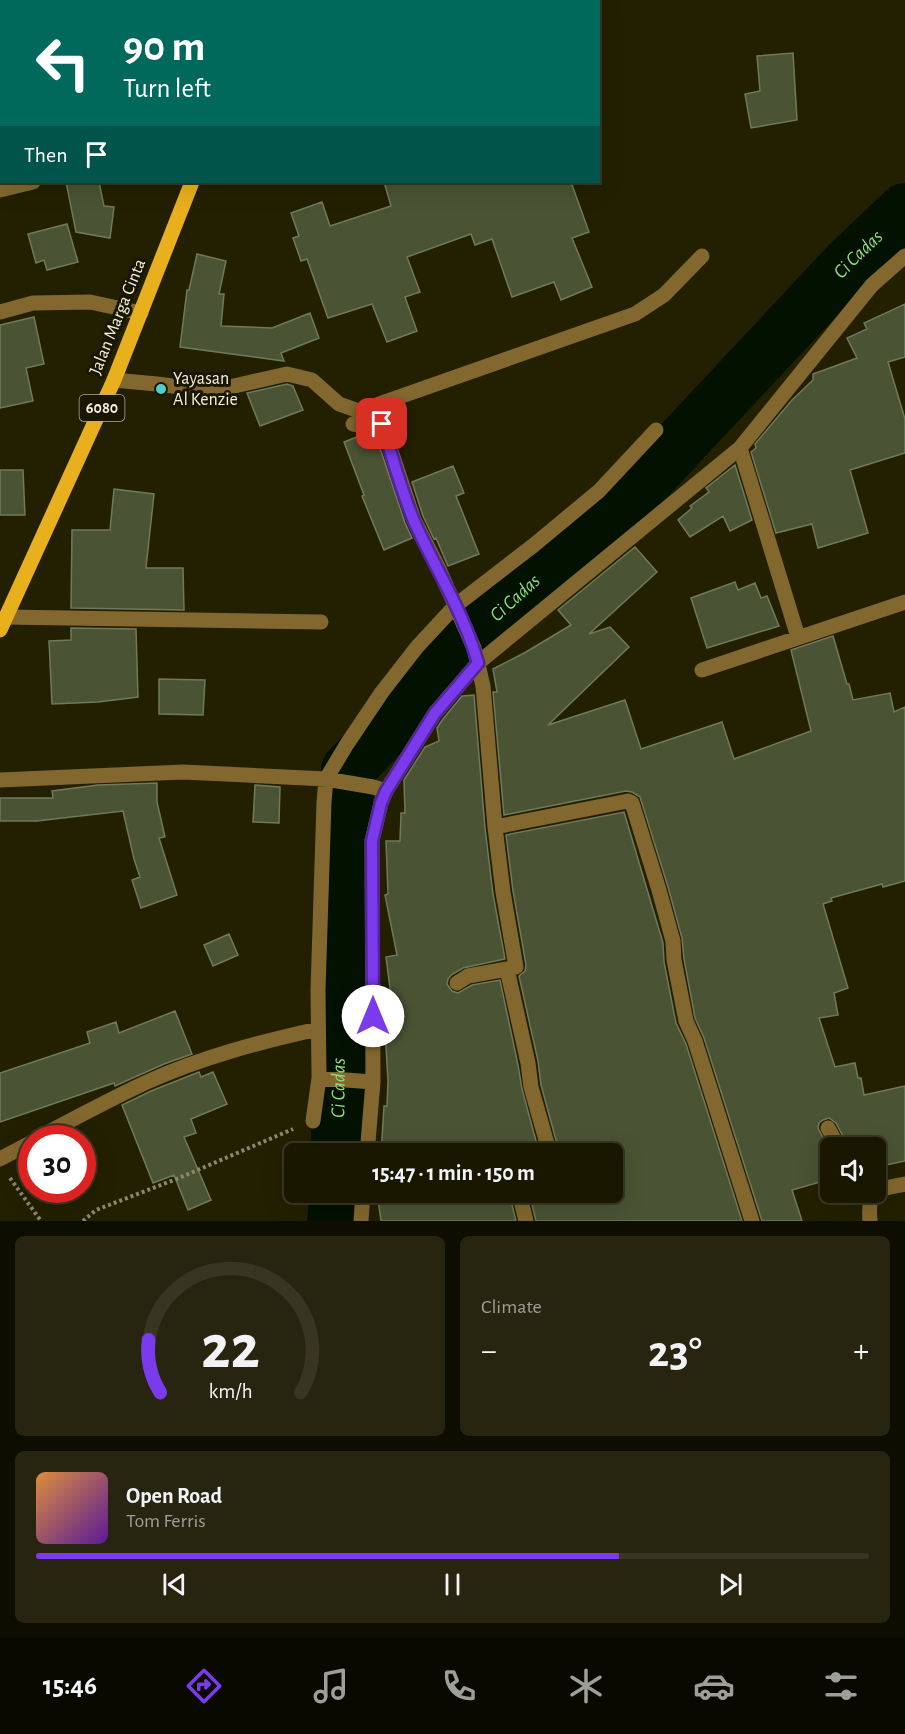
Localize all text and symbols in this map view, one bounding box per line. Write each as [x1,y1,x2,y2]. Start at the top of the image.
icon: left [24,24,102,102]
text: 90 m [123,26,205,68]
text: Turn left [123,75,211,102]
icon: arrive [80,138,113,171]
text: Then [24,144,68,166]
water label: Ci Cadas [830,226,887,283]
street label: Jalan Marga Cinta [87,256,149,378]
place label: Yayasan Al Kenzie [173,370,238,409]
marker: Yayasan Al Kenzie [154,382,168,396]
road number: 6080 [80,395,124,421]
pin [356,398,407,449]
icon: arrive [365,407,398,440]
water label: Ci Cadas [486,570,544,626]
position arrow [341,984,405,1048]
water label: Ci Cadas [328,1057,349,1118]
speed limit sign: 30 [18,1125,96,1203]
map controls [820,1137,886,1203]
button: sound [820,1137,886,1203]
text: 15:47 · 1 min · 150 m [372,1162,535,1184]
text: Climate [481,1297,542,1317]
text: 22 [201,1317,259,1379]
text: 23° [648,1330,702,1375]
text: − [481,1335,497,1368]
text: + [853,1335,869,1368]
text: km/h [208,1381,252,1402]
text: Open Road [126,1485,222,1507]
text: Tom Ferris [126,1511,206,1531]
icon: previous [158,1568,191,1601]
icon: pause [436,1568,469,1601]
icon: next [714,1568,747,1601]
icon: directions [183,1665,225,1707]
icon: music [310,1665,352,1707]
icon: phone [438,1665,480,1707]
icon: climate [565,1665,607,1707]
icon: car [693,1665,735,1707]
icon: filters [820,1665,862,1707]
text: 15:46 [43,1672,97,1699]

